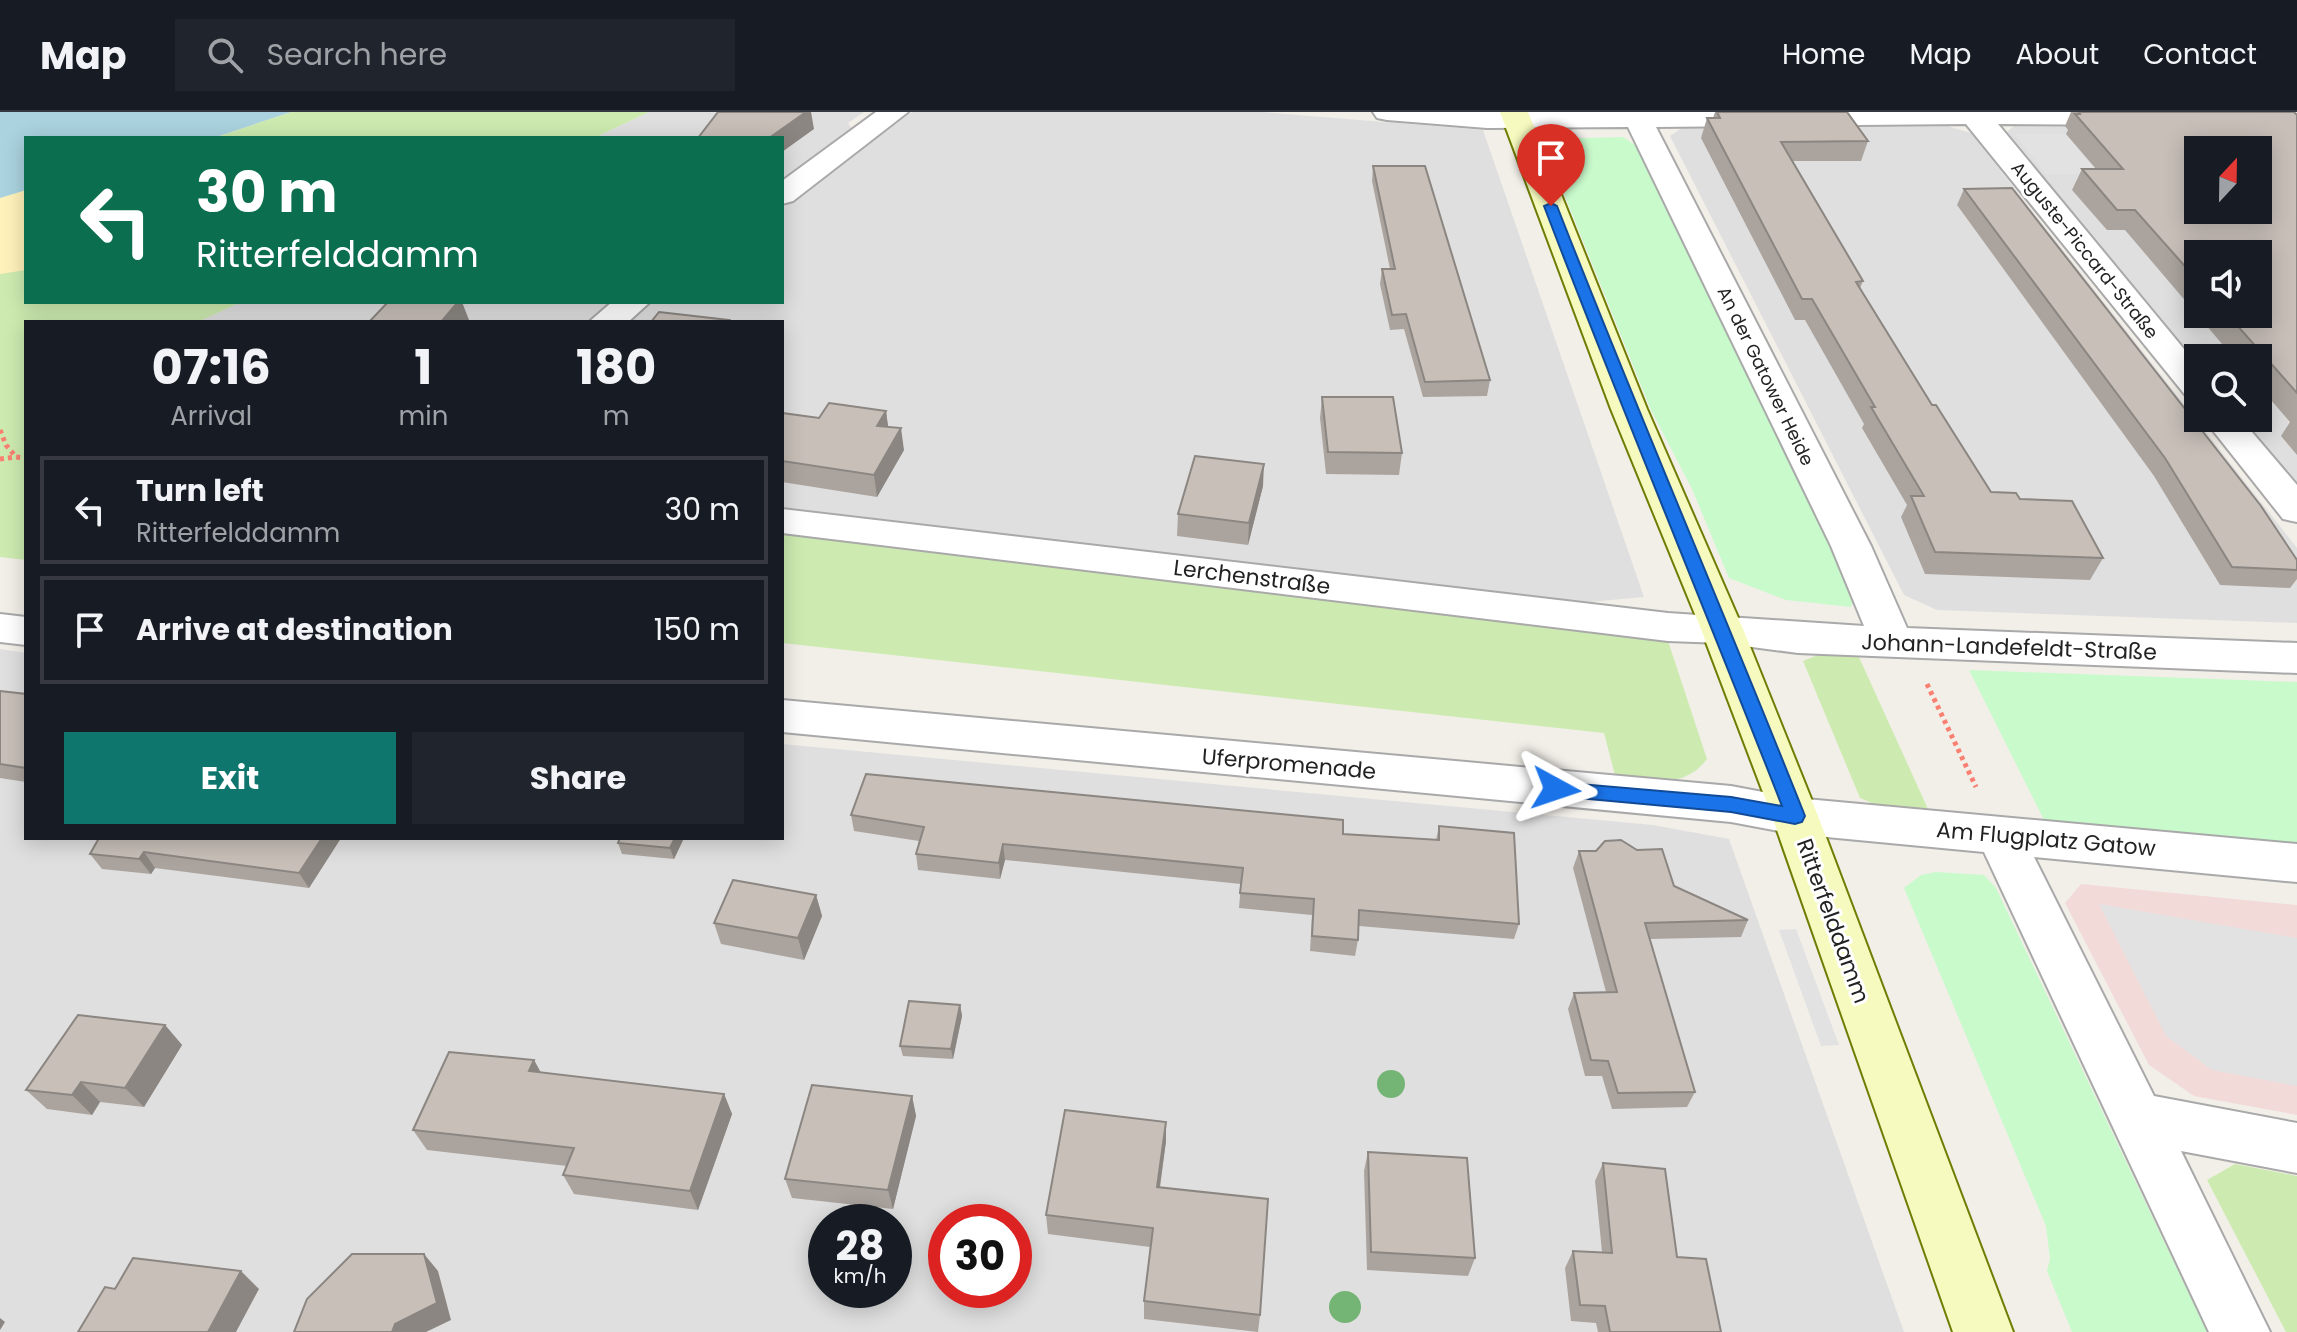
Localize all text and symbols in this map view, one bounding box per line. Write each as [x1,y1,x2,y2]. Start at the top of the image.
search box [175,19,735,91]
text: Map [40,29,127,82]
icon: search [203,33,247,77]
text: Search here [267,33,447,76]
text: Home [1782,35,1865,74]
text: Map [1909,35,1971,74]
text: About [2015,35,2099,74]
text: Contact [2143,35,2257,74]
pin [1517,124,1585,206]
icon: arrive [1529,136,1573,180]
north arrow [2184,136,2272,224]
map controls [2184,136,2272,432]
text: 30 m [196,153,338,232]
street label: Auguste-Piccard-Straße [2006,156,2164,344]
icon: left [64,168,168,272]
text: Ritterfelddamm [196,229,479,280]
button: sound [2184,240,2272,328]
street label: An der Gatower Heide [1712,282,1820,470]
text: 07:16 [152,334,271,401]
text: 1 [414,334,432,401]
text: 180 [576,334,656,401]
button: search [2184,344,2272,432]
text: Arrival [170,398,252,434]
text: min [398,398,448,434]
text: m [603,398,630,434]
text: Turn left [136,469,264,512]
icon: left [68,488,112,532]
text: 30 m [665,488,740,531]
text: Ritterfelddamm [136,515,340,551]
street label: Lerchenstraße [1172,552,1332,602]
icon: arrive [68,608,112,652]
text: Arrive at destination [136,608,453,651]
text: 150 m [654,608,740,651]
street label: Johann-Landefeldt-Straße [1861,626,2157,668]
button: Exit [64,732,396,824]
button: Share [412,732,744,824]
street label: Uferpromenade [1201,741,1377,787]
position arrow [1514,747,1598,831]
street label: Am Flugplatz Gatow [1935,814,2157,864]
street label: Ritterfelddamm [1789,834,1877,1008]
speed limit sign: 30 [928,1204,1032,1308]
text: 28 [836,1218,884,1274]
text: km/h [833,1262,887,1290]

